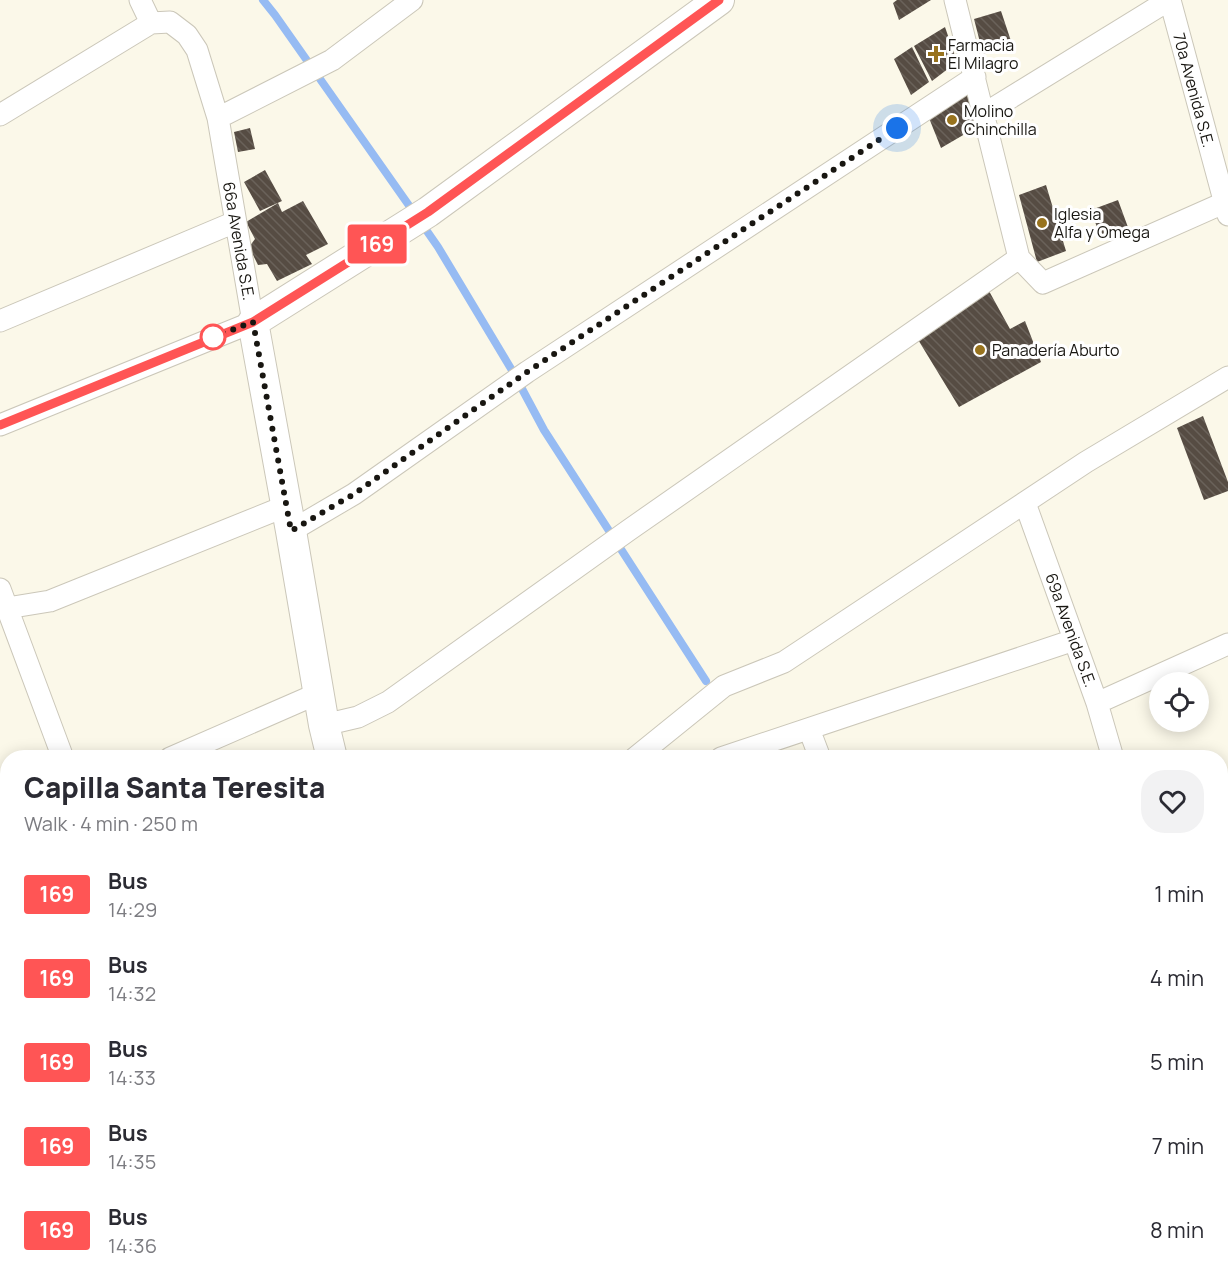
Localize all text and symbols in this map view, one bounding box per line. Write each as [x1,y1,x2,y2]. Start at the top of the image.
street label: 70a Avenida S.E. [1168,30,1220,150]
place label: Farmacia El Milagro [948,34,1018,74]
marker: Farmacia El Milagro [929,47,943,61]
place label: Molino Chinchilla [964,100,1037,140]
your location [882,113,912,143]
marker: Molino Chinchilla [945,113,959,127]
street label: 66a Avenida S.E. [218,180,260,302]
place label: Iglesia Alfa y Omega [1054,203,1150,243]
marker: Iglesia Alfa y Omega [1035,216,1049,230]
line badge: 169 [342,224,412,264]
text: 169 [360,230,394,258]
unlabelled marker [200,324,226,350]
place label: Panadería Aburto [992,339,1119,361]
marker: Panadería Aburto [973,343,987,357]
street label: 69a Avenida S.E. [1040,570,1102,690]
map controls [1149,672,1209,732]
button: locate [1149,672,1209,732]
text: Capilla Santa Teresita [24,768,325,806]
button: heart [1141,770,1204,833]
text: Walk · 4 min · 250 m [24,810,198,837]
text: Bus [108,866,148,896]
text: 1 min [1154,879,1204,909]
text: 169 [40,880,74,908]
text: 14:29 [108,896,157,923]
text: Bus [108,950,148,980]
text: 4 min [1150,963,1204,993]
text: 169 [40,964,74,992]
text: 14:32 [108,980,156,1007]
text: Bus [108,1034,148,1064]
text: 5 min [1150,1047,1204,1077]
text: 169 [40,1048,74,1076]
text: 14:33 [108,1064,156,1091]
text: Bus [108,1118,148,1148]
text: 7 min [1152,1131,1204,1161]
text: 169 [40,1132,74,1160]
text: 14:35 [108,1148,156,1175]
text: Bus [108,1202,148,1232]
text: 8 min [1150,1215,1204,1245]
text: 169 [40,1216,74,1244]
text: 14:36 [108,1232,157,1259]

